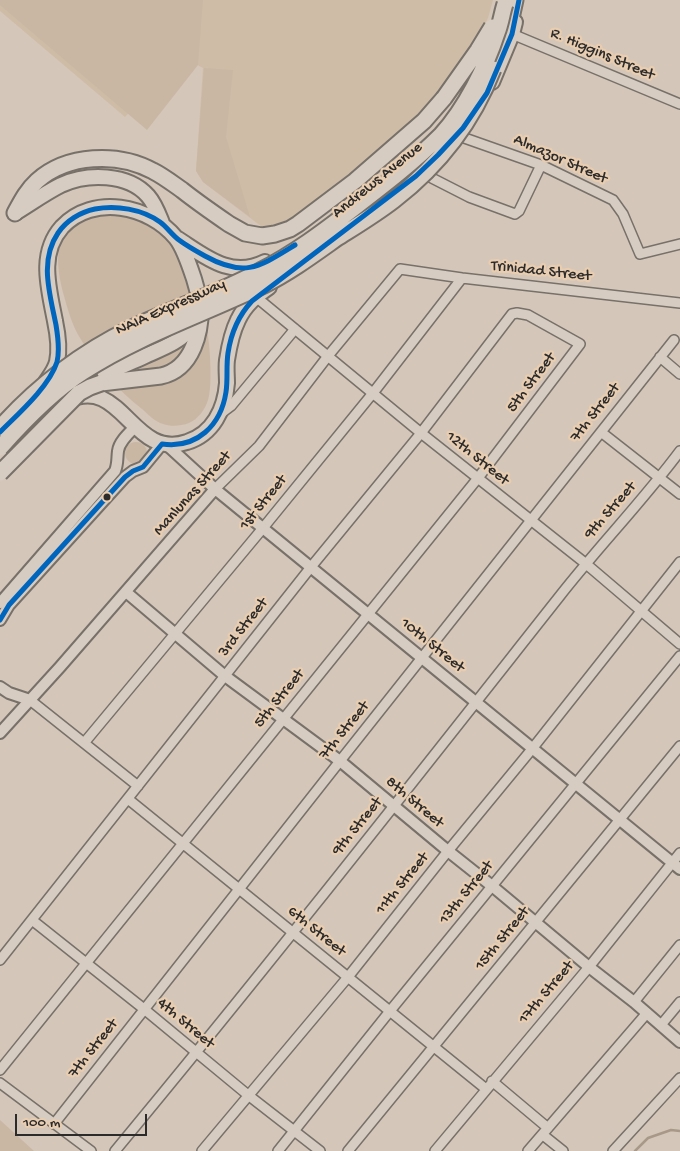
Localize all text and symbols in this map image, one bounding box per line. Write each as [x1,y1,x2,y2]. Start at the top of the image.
street label: R. Higgins Street [547,24,657,86]
street label: Almazor Street [510,131,610,189]
street label: Andrews Avenue [329,139,427,223]
street label: Trinidad Street [490,257,592,287]
street label: NAIA Expressway [113,275,229,341]
street label: 5th Street [503,349,561,417]
street label: 7th Street [567,380,625,446]
street label: 12th Street [441,428,513,490]
street label: Manlunas Street [150,448,236,540]
street label: 1st Street [236,472,292,534]
street label: 9th Street [581,478,641,544]
unlabelled marker [102,492,112,502]
street label: 3rd Street [215,595,273,661]
street label: 10th Street [396,614,468,678]
street label: 5th Street [251,666,309,732]
street label: 7th Street [316,698,374,764]
street label: 8th Street [381,773,447,833]
street label: 9th Street [329,794,387,860]
street label: 11th Street [372,849,434,919]
street label: 13th Street [436,857,498,929]
street label: 6th Street [283,903,349,961]
street label: 15th Street [471,903,535,975]
street label: 17th Street [515,958,579,1028]
street label: 4th Street [152,994,218,1054]
street label: 7th Street [65,1016,123,1082]
scale bar [18,1104,150,1136]
text: 100 m [23,1114,60,1132]

